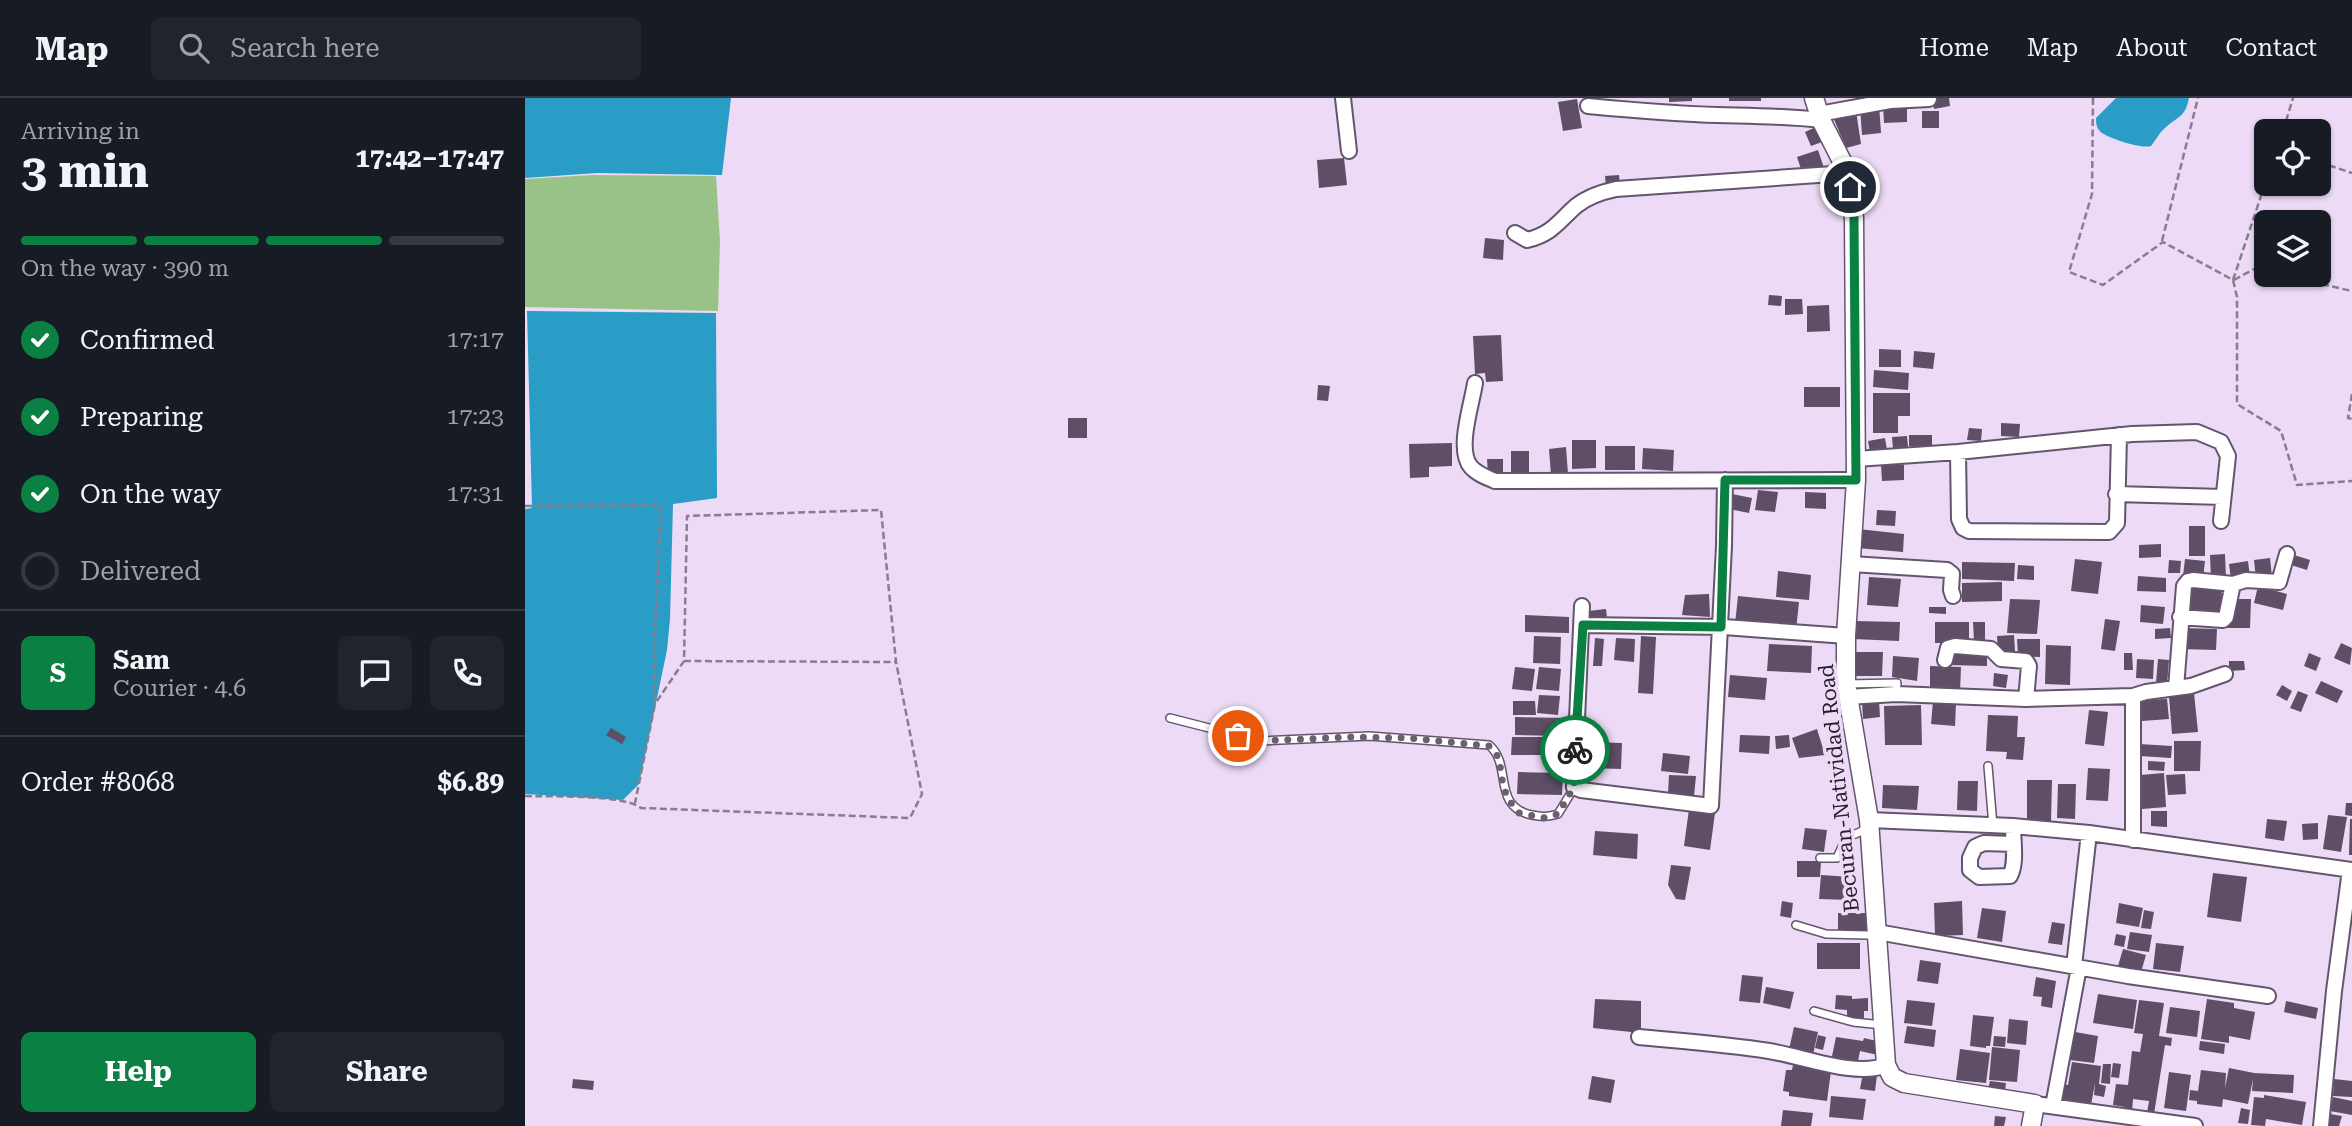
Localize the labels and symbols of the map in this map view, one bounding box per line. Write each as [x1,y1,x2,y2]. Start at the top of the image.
pin [1820,157,1880,217]
street label: Becuran-Natividad Road [1814,662,1864,913]
pin [1208,706,1268,766]
courier [1540,715,1610,785]

